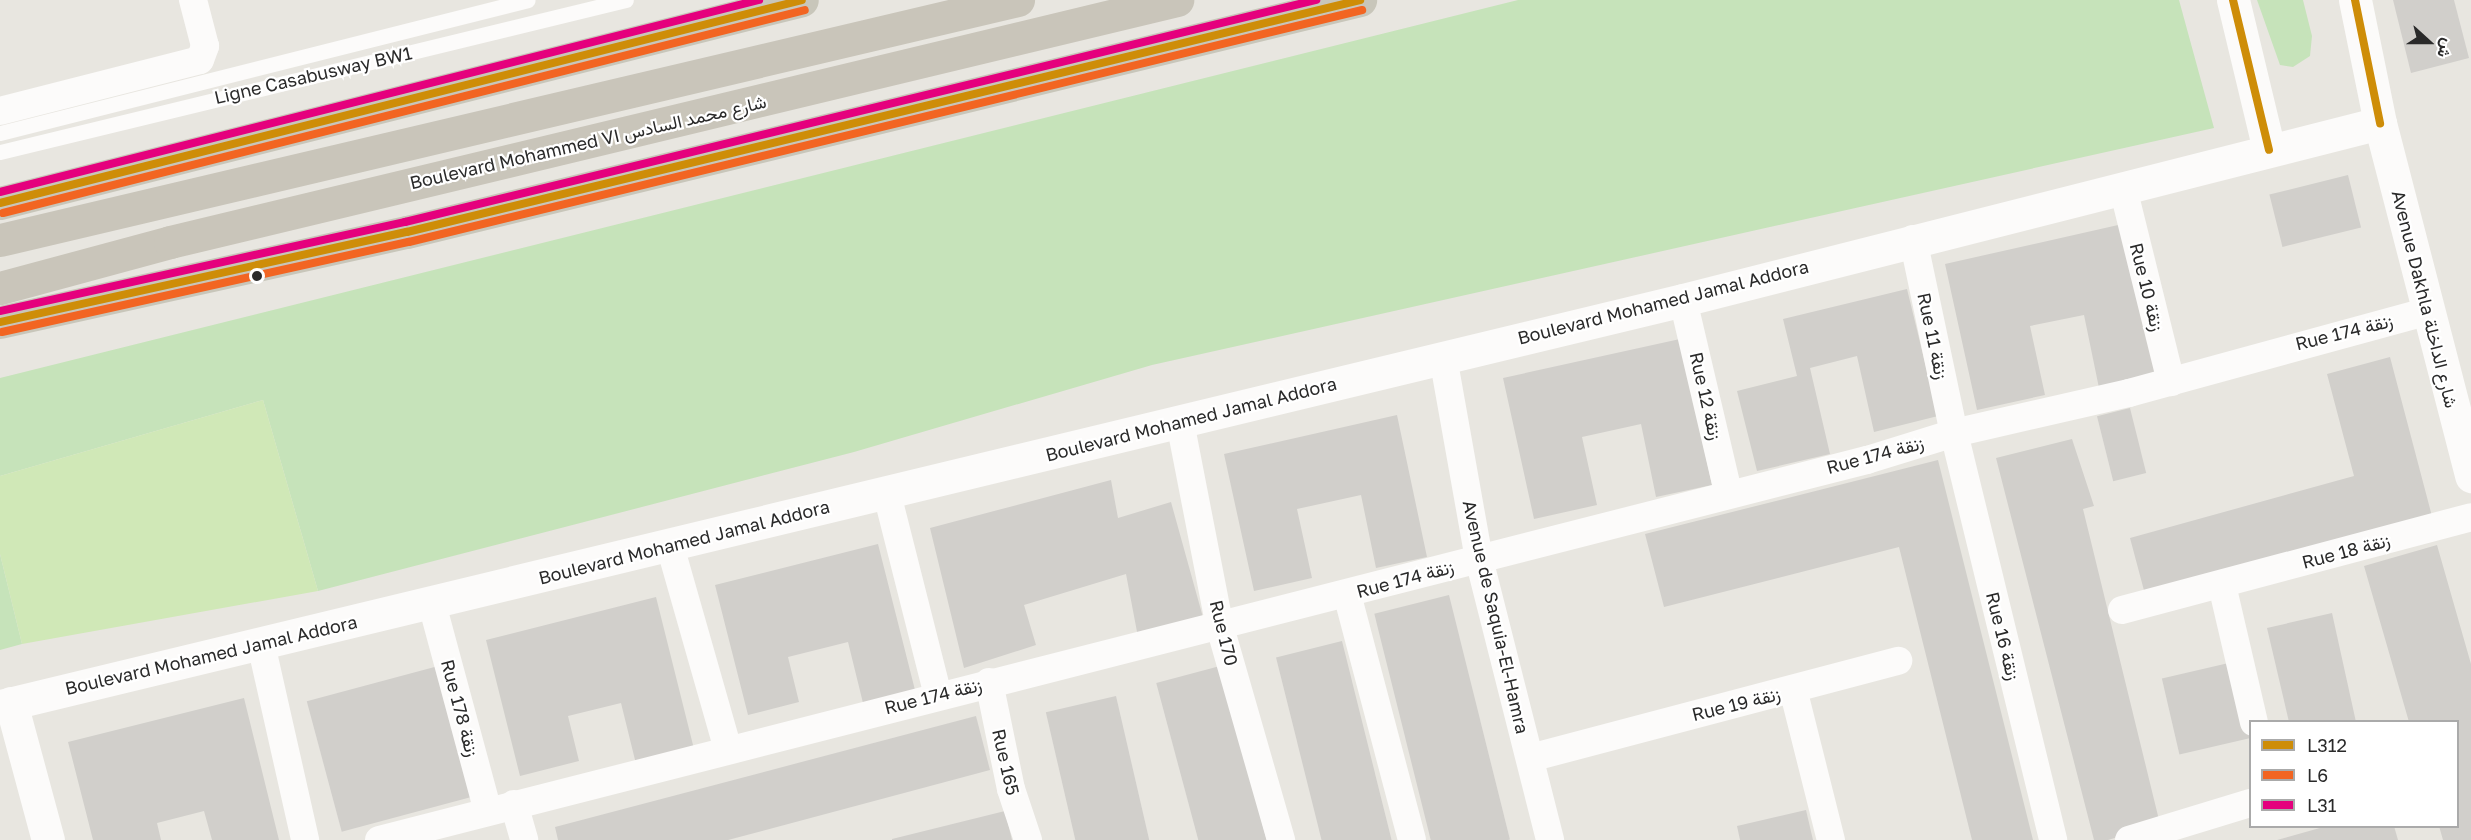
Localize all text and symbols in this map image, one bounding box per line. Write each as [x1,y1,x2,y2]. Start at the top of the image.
north arrow [2399,12,2459,72]
text: ش [2433,36,2459,61]
street label: Ligne Casabusway BW1 [212,42,414,108]
street label: Boulevard Mohammed VI شارع محمد السادس [408,90,768,194]
street label: Avenue Dakhla شارع الداخلة [2387,188,2463,410]
street label: Rue 10 زنقة [2126,241,2168,333]
street label: Boulevard Mohamed Jamal Addora [1515,255,1811,349]
unlabelled marker [251,270,263,282]
street label: Rue 11 زنقة [1913,291,1953,381]
street label: Rue 174 زنقة [2293,309,2395,355]
street label: Rue 12 زنقة [1685,350,1727,442]
street label: Boulevard Mohamed Jamal Addora [1043,372,1339,466]
street label: Rue 174 زنقة [1824,432,1926,478]
street label: Boulevard Mohamed Jamal Addora [536,495,832,589]
street label: Avenue de Saquia-El-Hamra [1459,498,1533,736]
street label: Rue 18 زنقة [2300,529,2392,573]
street label: Rue 174 زنقة [1354,556,1456,602]
street label: Rue 16 زنقة [1982,590,2024,682]
street label: Rue 170 [1205,598,1243,668]
street label: Boulevard Mohamed Jamal Addora [63,611,359,699]
street label: Rue 178 زنقة [437,657,483,759]
street label: Rue 174 زنقة [882,673,984,719]
street label: Rue 19 زنقة [1690,683,1782,725]
legend [2249,720,2459,828]
street label: Rue 165 [988,727,1024,797]
text: L312 [2307,734,2347,756]
text: L6 [2307,764,2328,786]
text: L31 [2307,794,2337,816]

